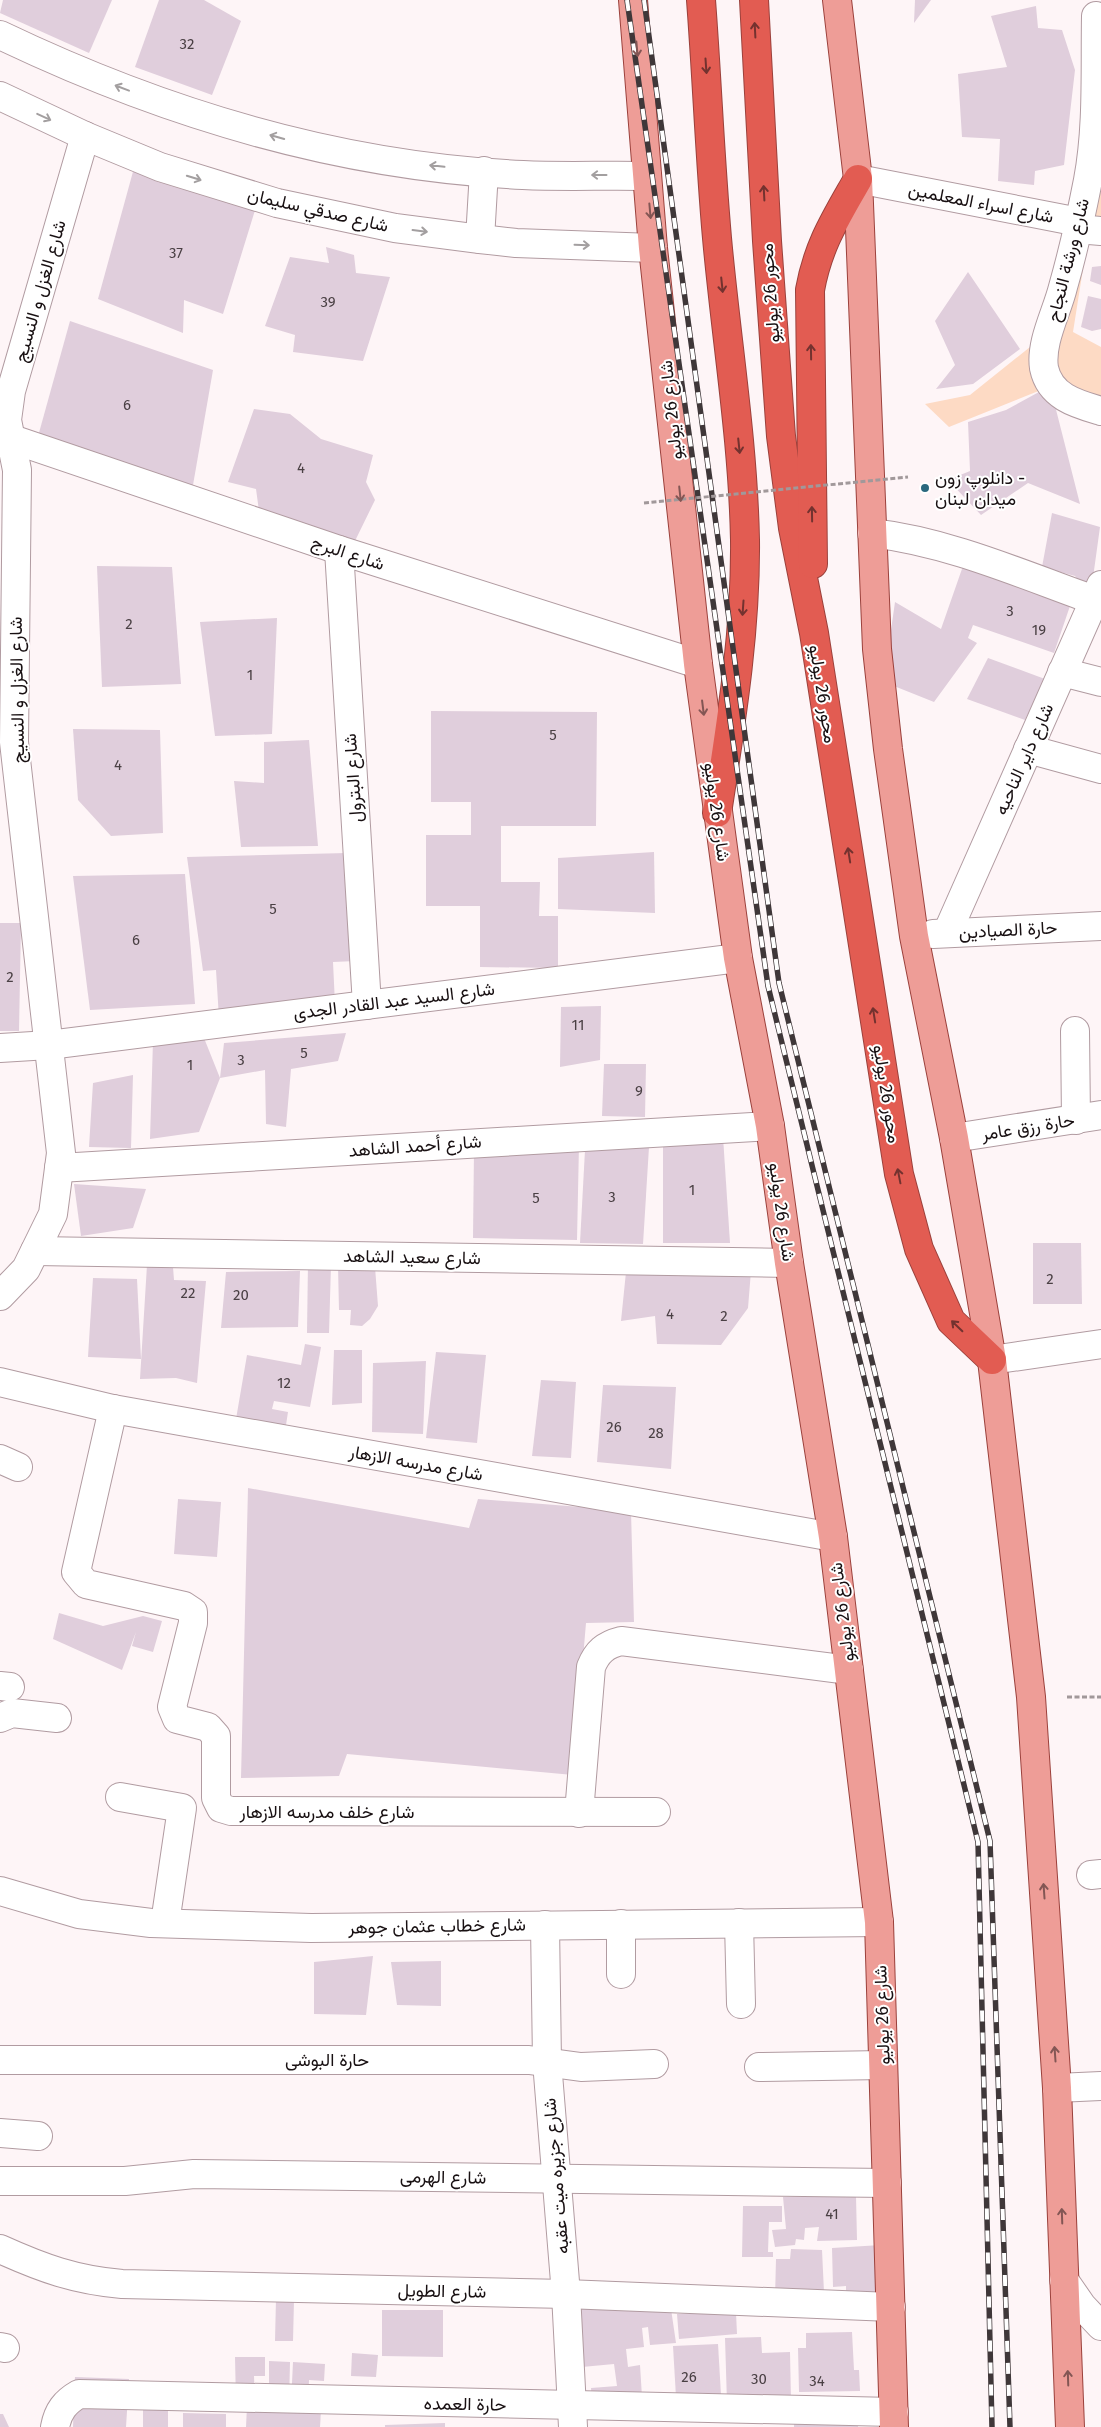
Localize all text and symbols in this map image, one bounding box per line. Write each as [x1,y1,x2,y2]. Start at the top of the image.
one-way arrow [751,23,760,39]
house number: 32 [180,35,194,53]
one-way arrow [632,40,641,56]
one-way arrow [701,58,710,74]
one-way arrow [115,83,130,92]
one-way arrow [36,113,51,122]
one-way arrow [269,132,285,141]
one-way arrow [429,161,445,171]
one-way arrow [591,170,607,180]
one-way arrow [186,173,202,183]
street label: شارع اسراء المعلمين [906,178,1055,229]
street label: شارع صدقي سليمان [245,183,391,241]
one-way arrow [759,185,768,201]
street label: شارع ورشة النجاح [1042,196,1095,324]
one-way arrow [646,202,655,218]
street label: شارع الغزل و النسيج [9,217,72,365]
one-way arrow [412,227,428,237]
one-way arrow [574,241,590,250]
street label: محور 26 يوليو [756,243,784,343]
house number: 37 [169,244,183,262]
one-way arrow [717,276,727,292]
house number: 39 [320,293,336,311]
one-way arrow [806,344,816,360]
street label: شارع 26 يوليو [655,359,688,461]
house number: 6 [123,396,131,414]
one-way arrow [734,438,743,454]
house number: 4 [297,459,305,477]
place label: دانلوپ زون - ميدان لبنان [935,467,1025,510]
marker: دانلوپ زون - ميدان لبنان [919,482,931,494]
one-way arrow [675,486,685,502]
one-way arrow [807,507,817,523]
street label: شارع البرج [308,531,387,576]
one-way arrow [739,600,748,616]
house number: 3 [1006,602,1014,620]
house number: 2 [125,615,133,633]
street label: شارع الغزل و النسيج [5,616,30,763]
house number: 19 [1032,621,1046,639]
street label: محور 26 يوليو [804,643,842,745]
house number: 1 [247,666,253,684]
one-way arrow [698,699,708,715]
street label: شارع داير الناحيه [990,700,1059,819]
house number: 5 [549,726,557,744]
street label: شارع البترول [339,733,368,823]
house number: 4 [114,756,122,774]
street label: شارع 26 يوليو [698,761,735,863]
one-way arrow [843,847,853,863]
house number: 5 [269,900,277,918]
street label: حارة الصيادين [958,916,1058,944]
house number: 6 [132,931,140,949]
house number: 2 [6,968,14,986]
street label: شارع السيد عبد القادر الجدى [292,978,496,1025]
one-way arrow [869,1008,879,1024]
house number: 11 [572,1016,584,1034]
street label: محور 26 يوليو [868,1043,906,1145]
house number: 5 [300,1044,308,1062]
house number: 3 [237,1051,245,1069]
house number: 1 [187,1056,193,1074]
house number: 9 [635,1082,643,1100]
street label: حارة رزق عامر [979,1109,1076,1145]
street label: شارع أحمد الشاهد [348,1130,482,1163]
street label: شارع 26 يوليو [763,1161,800,1263]
one-way arrow [894,1168,904,1184]
house number: 1 [689,1181,695,1199]
house number: 3 [608,1188,616,1206]
house number: 5 [532,1189,540,1207]
street label: شارع سعيد الشاهد [343,1245,481,1270]
house number: 2 [1046,1270,1054,1288]
house number: 22 [181,1284,195,1302]
house number: 20 [233,1286,249,1304]
house number: 4 [666,1305,674,1323]
house number: 2 [720,1307,728,1325]
one-way arrow [951,1320,963,1332]
house number: 12 [277,1374,291,1392]
house number: 26 [606,1418,622,1436]
house number: 28 [648,1424,664,1442]
street label: شارع مدرسه الازهار [346,1440,485,1487]
street label: شارع 26 يوليو [825,1561,860,1663]
street label: شارع خلف مدرسه الازهار [238,1801,415,1824]
one-way arrow [1040,1884,1049,1900]
street label: شارع خطاب عثمان جوهر [347,1913,526,1940]
street label: شارع 26 يوليو [869,1965,896,2065]
one-way arrow [1050,2046,1059,2062]
street label: حارة البوشى [285,2049,369,2071]
street label: شارع جزيره ميت عقبه [538,2097,575,2255]
street label: شارع الهرمى [400,2165,486,2190]
house number: 41 [825,2205,839,2223]
one-way arrow [1057,2208,1067,2224]
street label: شارع الطويل [397,2279,487,2304]
house number: 26 [681,2368,697,2386]
house number: 30 [751,2370,767,2388]
one-way arrow [1063,2371,1073,2387]
house number: 34 [809,2372,825,2390]
street label: حارة العمده [424,2392,506,2416]

